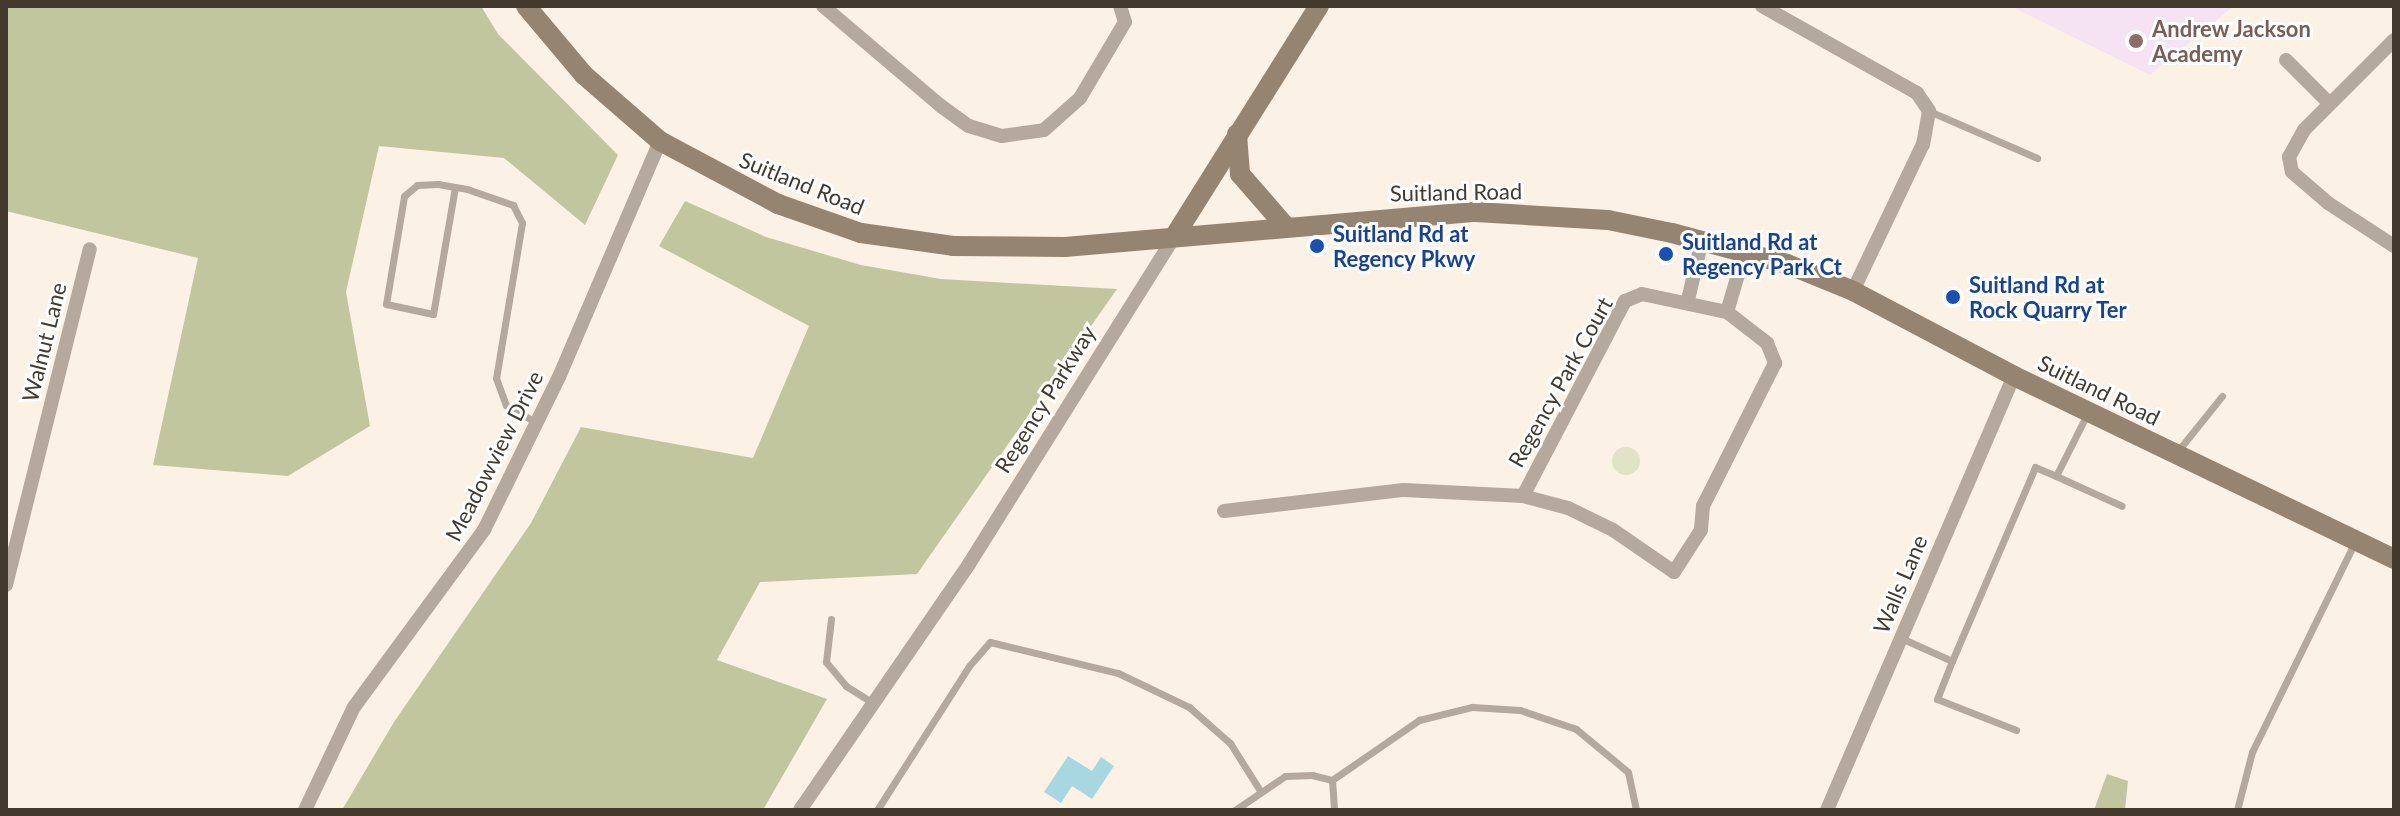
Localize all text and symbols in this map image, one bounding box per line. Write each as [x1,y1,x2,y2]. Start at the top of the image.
place label: Andrew Jackson Academy [2152,15,2312,66]
marker: Andrew Jackson Academy [2127,32,2145,50]
street label: Suitland Road [736,146,868,220]
street label: Suitland Road [1390,178,1522,206]
place label: Suitland Rd at Regency Pkwy [1333,220,1476,272]
place label: Suitland Rd at Regency Park Ct [1682,228,1842,280]
marker: Suitland Rd at Regency Pkwy [1308,237,1326,255]
marker: Suitland Rd at Regency Park Ct [1657,245,1675,263]
place label: Suitland Rd at Rock Quarry Ter [1969,271,2128,322]
street label: Walnut Lane [16,280,72,404]
marker: Suitland Rd at Rock Quarry Ter [1944,288,1962,306]
street label: Regency Park Court [1502,292,1618,472]
street label: Regency Parkway [989,320,1101,478]
street label: Suitland Road [2034,349,2164,431]
street label: Meadowview Drive [440,366,548,546]
street label: Walls Lane [1868,531,1932,637]

